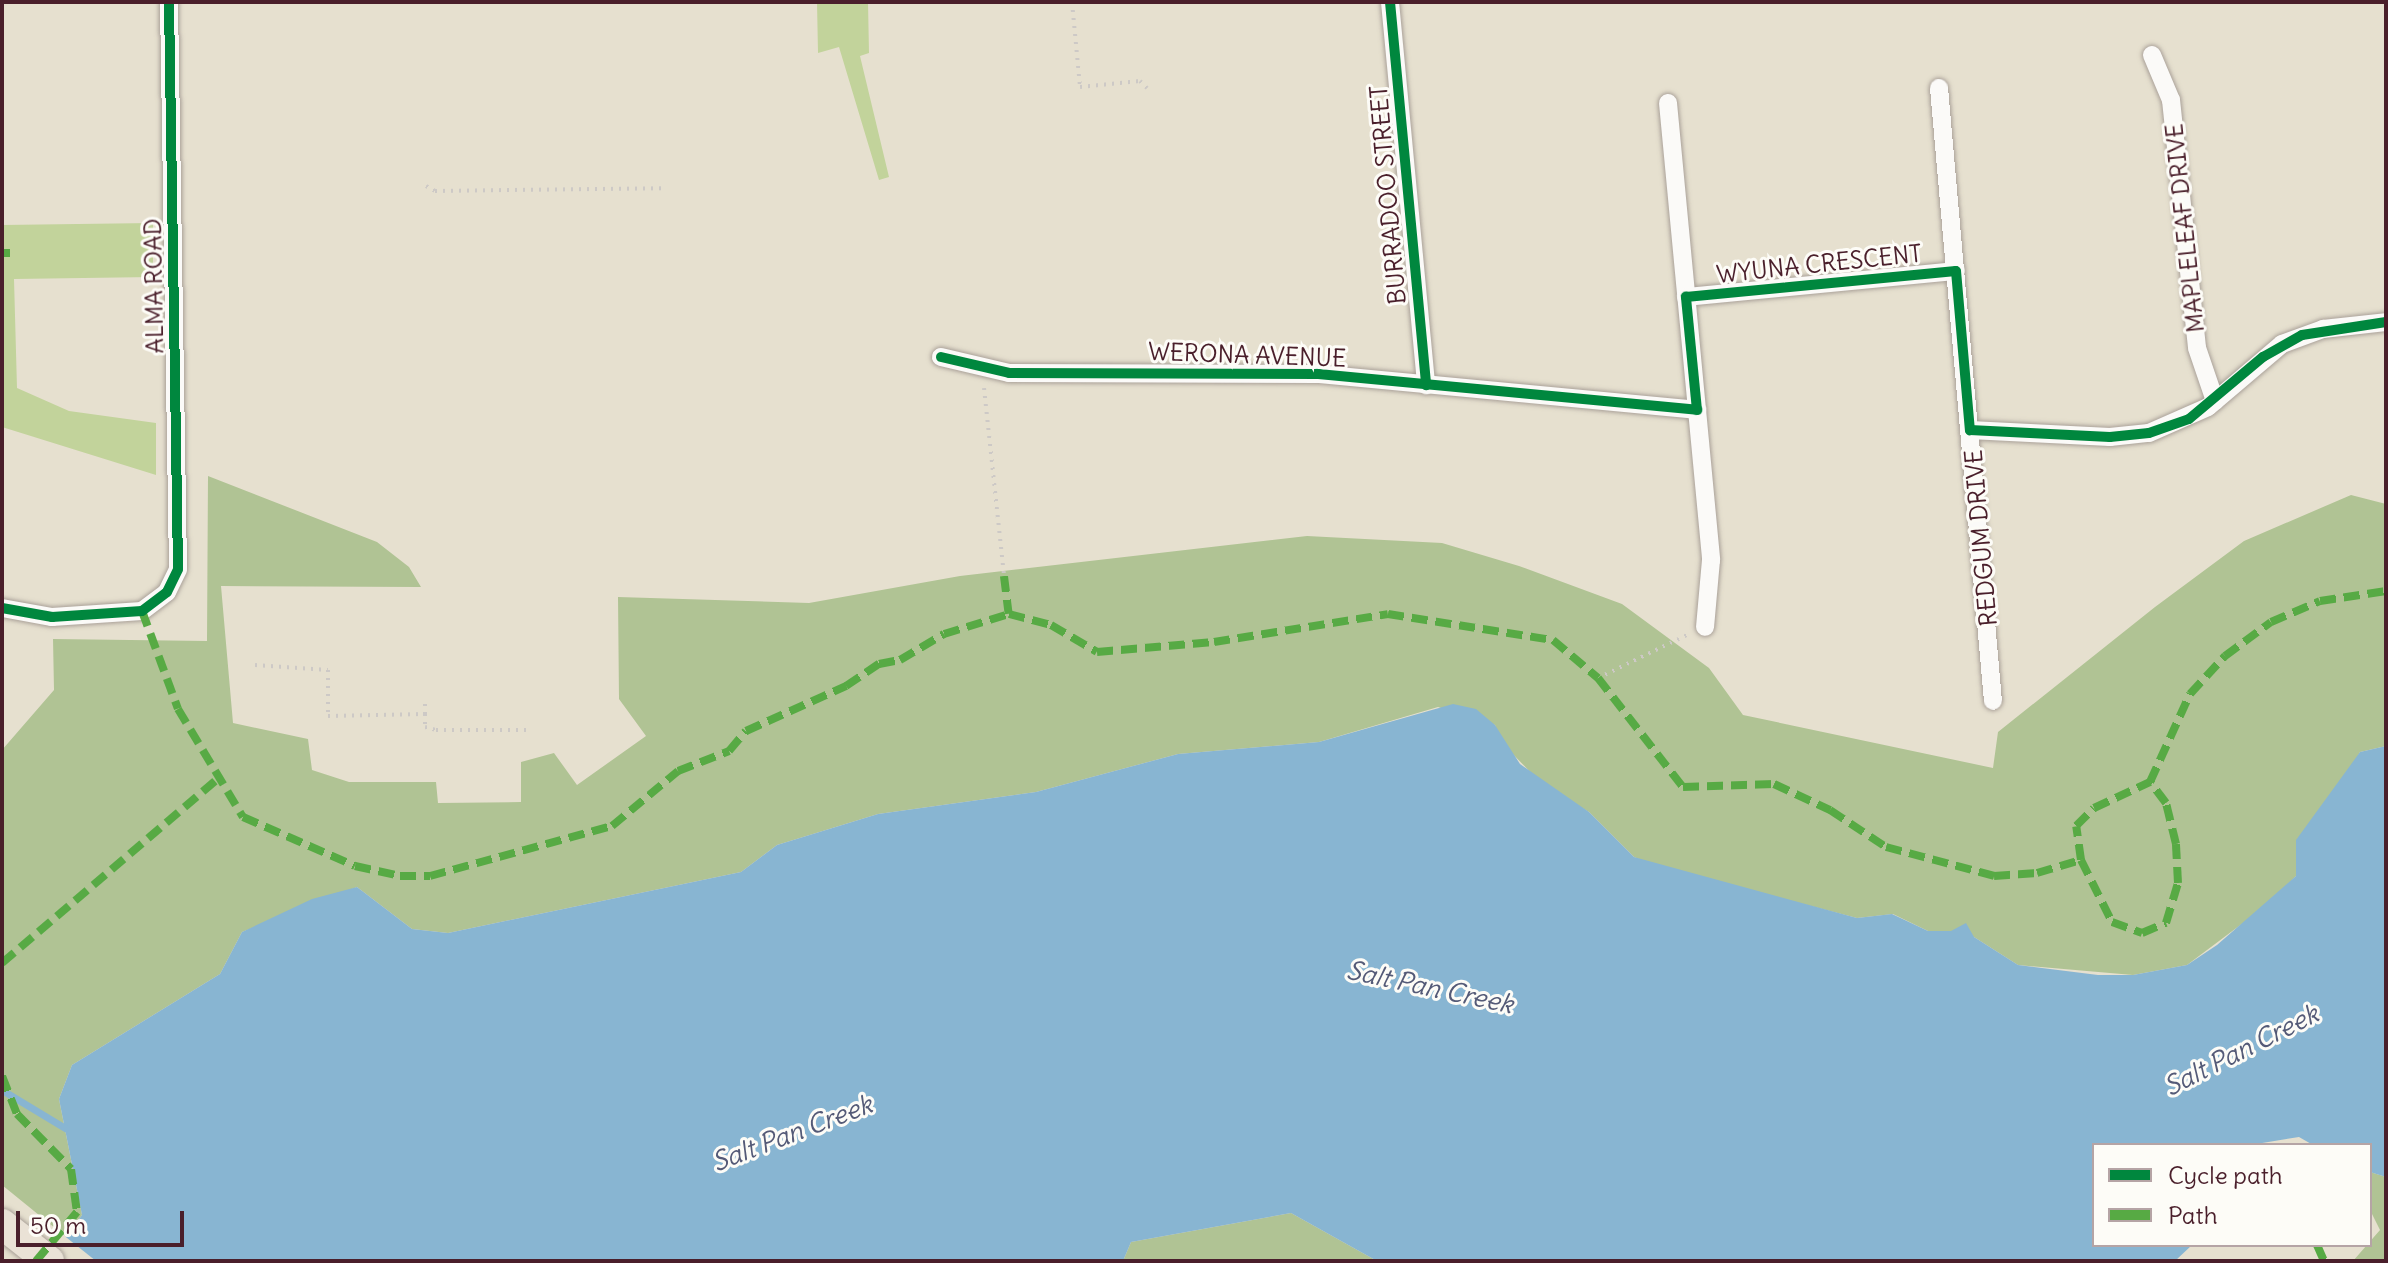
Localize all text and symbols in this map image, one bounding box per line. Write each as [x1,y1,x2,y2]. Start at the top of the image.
street label: BURRADOO STREET [1364,84,1412,306]
street label: MAPLELEAF DRIVE [2160,122,2210,334]
street label: ALMA ROAD [138,218,170,354]
street label: WYUNA CRESCENT [1715,239,1923,289]
street label: WERONA AVENUE [1147,337,1347,373]
street label: REDGUM DRIVE [1959,448,2003,628]
water label: Salt Pan Creek [1344,954,1516,1020]
water label: Salt Pan Creek [2159,998,2323,1102]
water label: Salt Pan Creek [707,1088,877,1178]
legend [2092,1143,2372,1247]
text: Cycle path [2168,1160,2283,1190]
scale bar [20,1195,188,1245]
text: Path [2168,1200,2218,1230]
text: 50 m [30,1210,86,1240]

